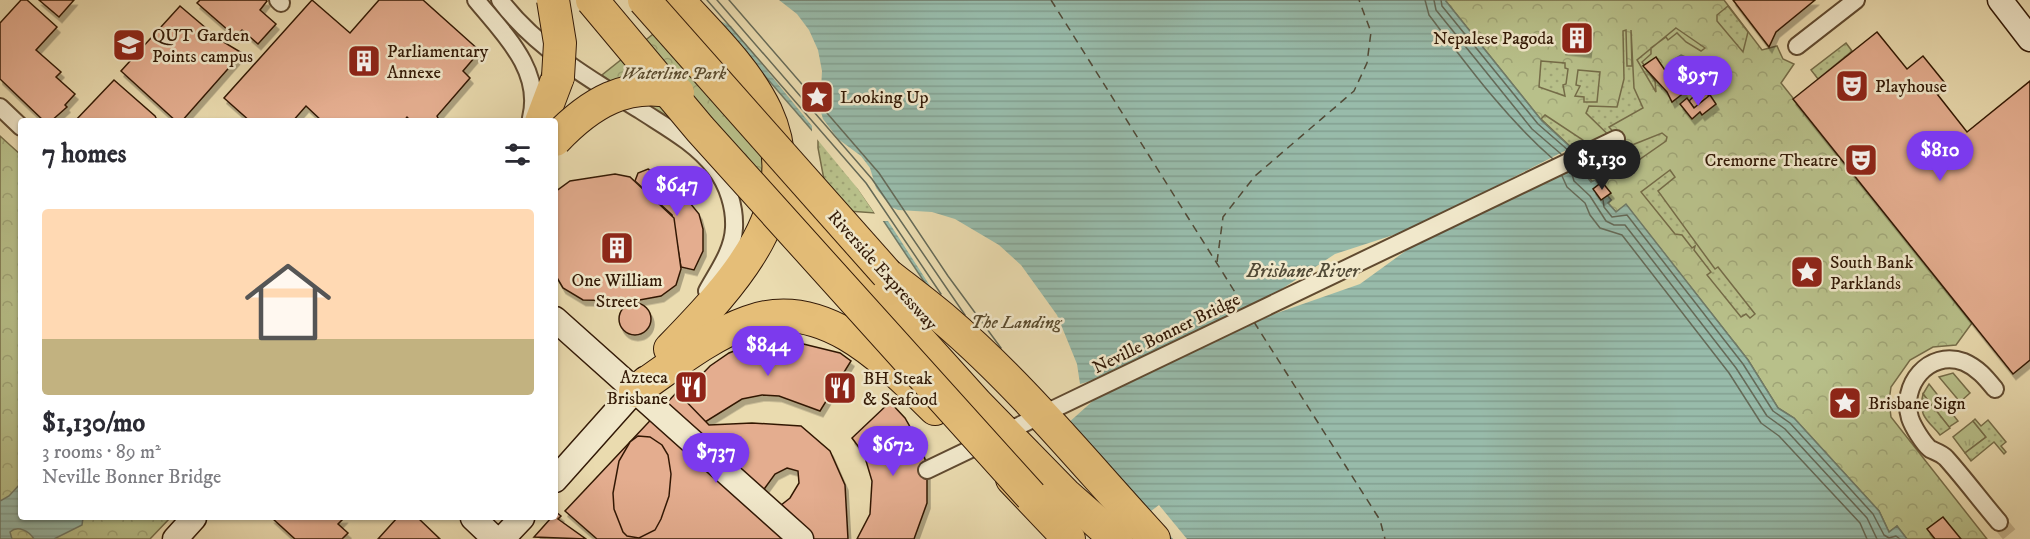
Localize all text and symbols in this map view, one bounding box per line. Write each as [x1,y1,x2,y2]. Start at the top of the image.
building icon: Nepalese Pagoda [1559,20,1595,56]
place label: QUT Garden Points campus [152,25,253,68]
school or university icon: QUT Garden Points campus [111,27,147,63]
place label: Nepalese Pagoda [1433,28,1554,50]
place label: Parliamentary Annexe [387,41,489,84]
building icon: Parliamentary Annexe [346,43,382,79]
pin: $957 [1662,56,1734,107]
park label: Waterline Park [622,63,727,85]
text: $957 [1677,63,1719,88]
theatre icon: Playhouse [1834,68,1870,104]
place label: Playhouse [1875,76,1947,98]
place icon: Looking Up [799,79,835,115]
place label: Looking Up [840,87,929,109]
pin: $810 [1904,131,1976,182]
text: 7 homes [42,138,126,171]
icon: filters [501,138,534,171]
text: $810 [1921,138,1959,163]
pin: $1,130 [1553,140,1651,191]
theatre icon: Cremorne Theatre [1843,142,1879,178]
text: $1,130 [1577,147,1627,172]
place label: Cremorne Theatre [1704,150,1838,172]
pin: $647 [641,166,713,217]
text: $647 [656,173,698,198]
street label: Riverside Expressway [823,206,942,336]
building icon: One William Street [599,230,635,266]
icon: home [234,248,342,356]
place label: South Bank Parklands [1830,252,1913,295]
place icon: South Bank Parklands [1789,254,1825,290]
water label: Brisbane River [1246,259,1361,284]
place label: One William Street [571,270,663,313]
street label: Neville Bonner Bridge [1089,289,1244,379]
park label: The Landing [971,312,1063,334]
pin: $844 [732,326,804,377]
text: $844 [746,333,790,358]
place label: Azteca Brisbane [606,367,668,410]
place label: BH Steak & Seafood [863,368,937,411]
restaurant icon: Azteca Brisbane [673,369,709,405]
restaurant icon: BH Steak & Seafood [822,370,858,406]
place icon: Brisbane Sign [1827,385,1863,421]
place label: Brisbane Sign [1868,393,1966,415]
text: $1,130/mo [42,407,145,440]
pin: $672 [857,426,929,477]
pin: $737 [680,433,752,484]
text: $672 [872,433,914,458]
text: 3 rooms · 89 m² [42,440,161,465]
text: $737 [696,440,736,465]
text: Neville Bonner Bridge [42,465,221,490]

